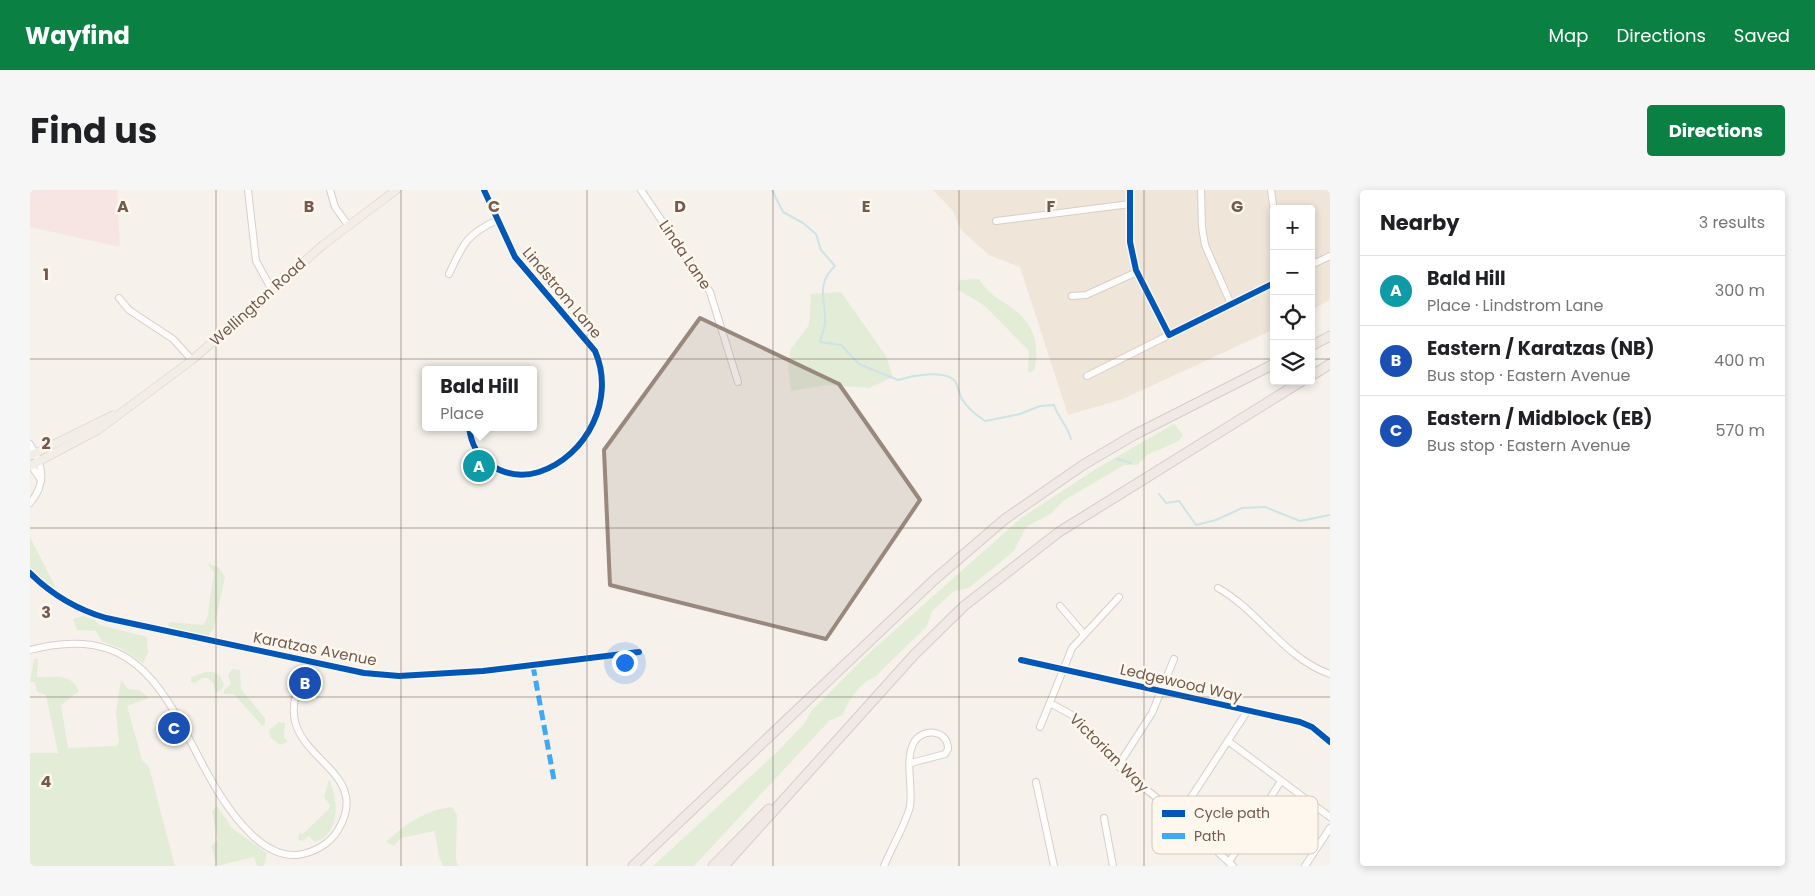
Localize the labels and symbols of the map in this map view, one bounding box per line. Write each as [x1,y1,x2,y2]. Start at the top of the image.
text: A [117,195,129,218]
text: B [304,195,314,218]
text: C [488,195,500,218]
text: D [674,195,686,218]
text: E [862,195,870,218]
text: F [1047,195,1056,218]
text: G [1231,195,1243,218]
street label: Linda Lane [654,216,716,294]
street label: Lindstrom Lane [518,243,607,343]
street label: Wellington Road [205,253,310,350]
text: 1 [43,263,49,286]
text: 2 [41,432,51,455]
pin: A [463,447,495,485]
text: 3 [41,601,51,624]
street label: Karatzas Avenue [252,626,379,671]
your location [612,650,638,676]
street label: Ledgewood Way [1118,658,1245,707]
pin: B [289,664,321,702]
street label: Victorian Way [1065,708,1154,797]
pin: C [158,709,190,747]
text: 4 [41,770,52,793]
legend [1152,796,1318,854]
text: Cycle path [1194,803,1270,823]
text: Path [1194,826,1226,846]

